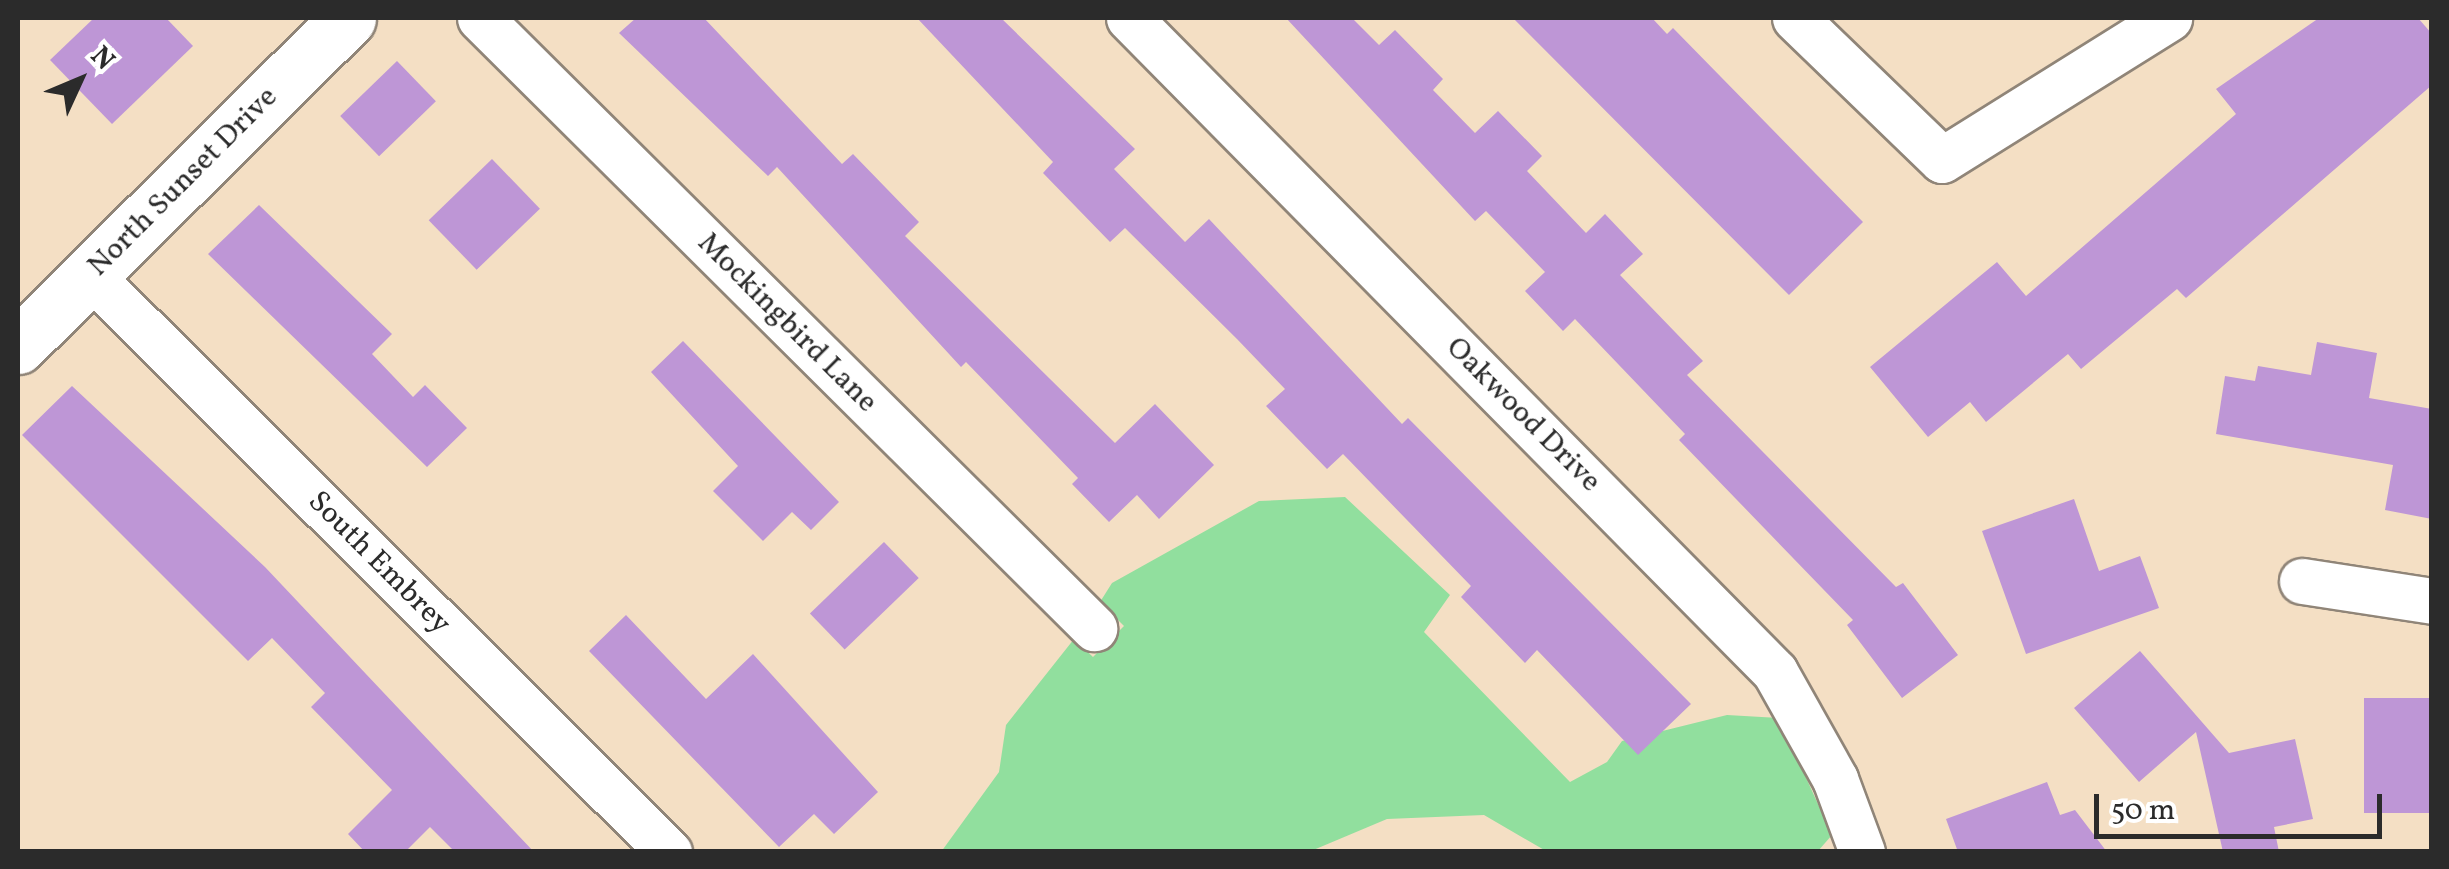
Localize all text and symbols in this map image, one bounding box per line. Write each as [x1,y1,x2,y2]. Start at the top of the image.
north arrow [30,30,130,130]
text: N [81,38,123,80]
street label: North Sunset Drive [81,80,285,284]
street label: Mockingbird Lane [690,226,884,420]
street label: Oakwood Drive [1438,330,1608,500]
street label: South Embrey [300,484,458,642]
scale bar [2099,774,2386,836]
text: 50 m [2111,790,2175,832]

